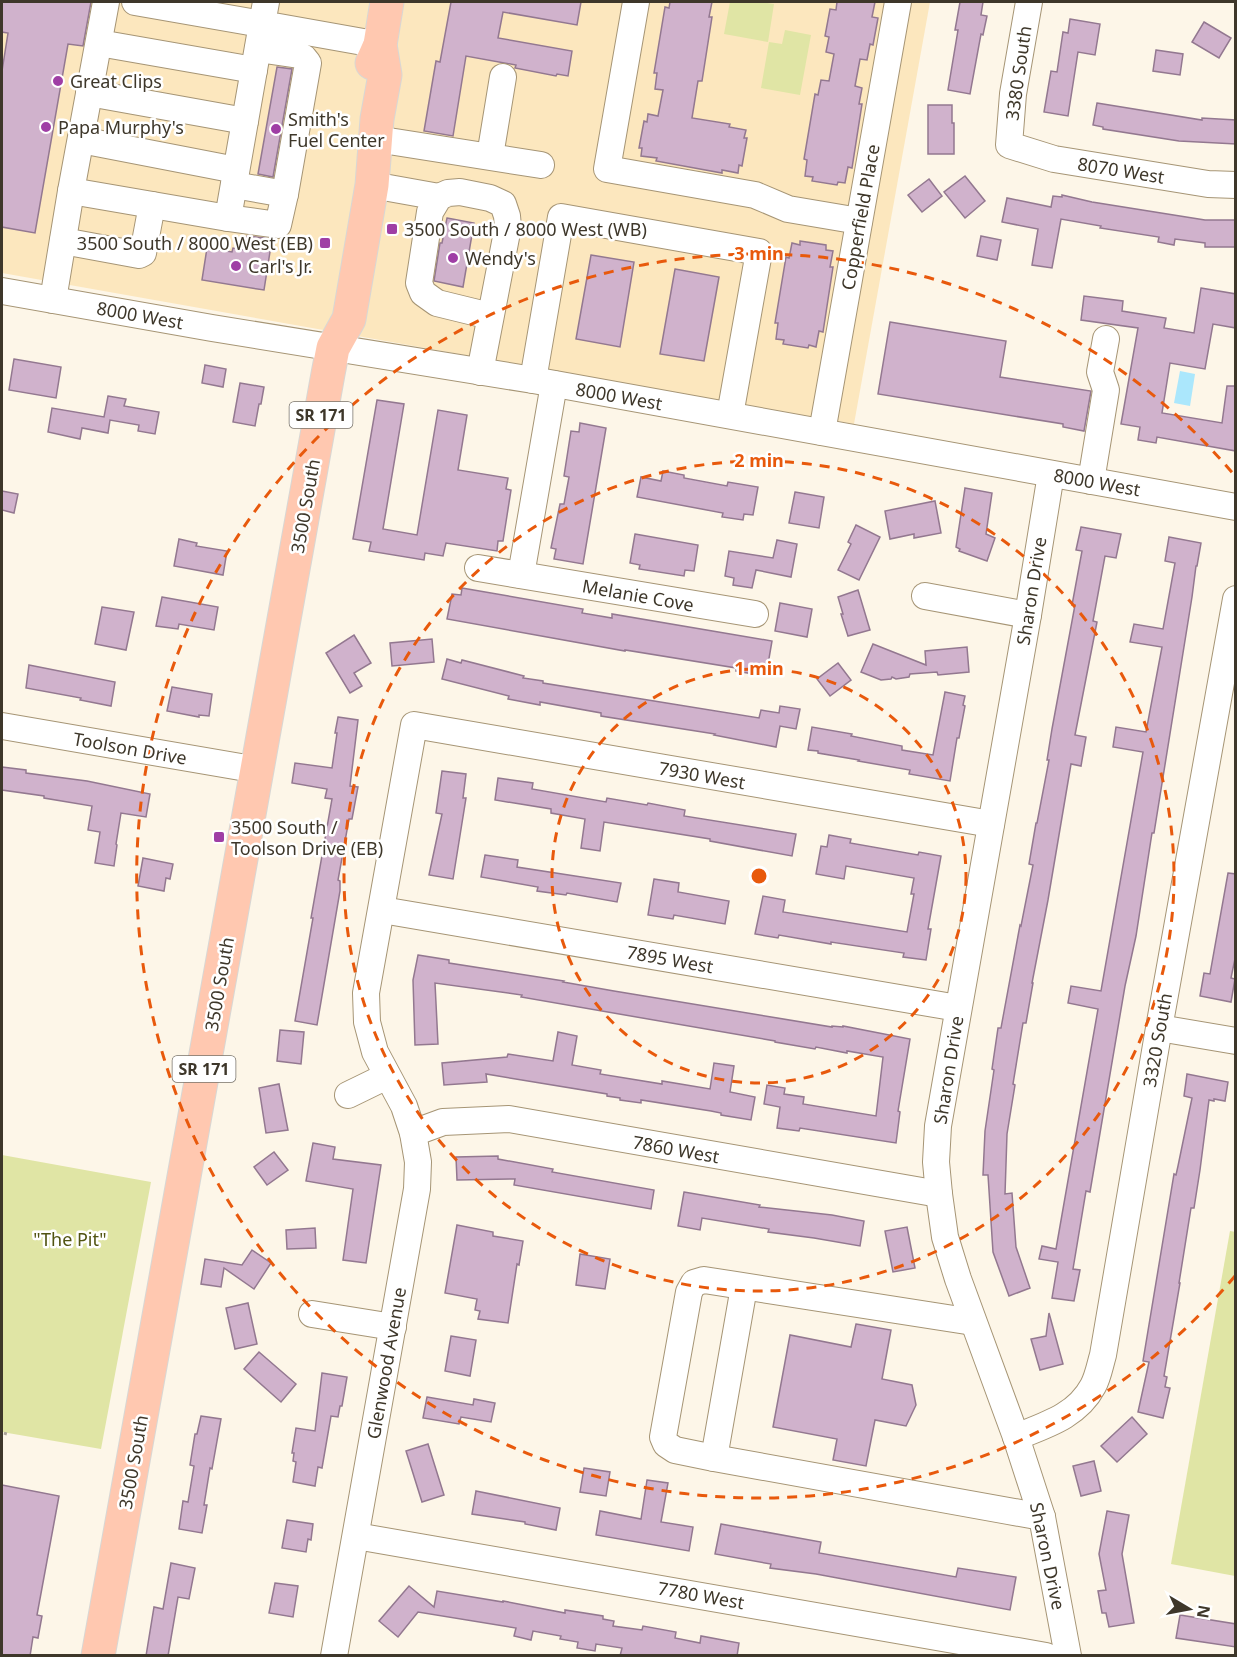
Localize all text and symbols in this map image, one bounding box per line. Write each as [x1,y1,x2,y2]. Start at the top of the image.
street label: 3380 South [999,24,1037,122]
place label: Great Clips [70,69,162,93]
marker: Great Clips [51,74,65,88]
place label: Smith's Fuel Center [288,107,385,152]
place label: Papa Murphy's [58,115,184,139]
marker: Papa Murphy's [39,120,53,134]
marker: Smith's Fuel Center [269,122,283,136]
street label: Copperfield Place [835,142,885,292]
street label: 8070 West [1076,151,1167,189]
place label: 3500 South / 8000 West (WB) [404,217,647,241]
marker: 3500 South / 8000 West (WB) [385,222,399,236]
place label: 3500 South / 8000 West (EB) [77,231,313,255]
marker: 3500 South / 8000 West (EB) [318,236,332,250]
text: 3 min [734,241,784,265]
place label: Wendy's [465,246,536,270]
marker: Wendy's [446,251,460,265]
place label: Carl's Jr. [248,254,313,278]
marker: Carl's Jr. [229,259,243,273]
street label: 8000 West [95,296,186,335]
street label: 8000 West [574,377,665,416]
road number: SR 171 [290,402,352,428]
text: 2 min [734,448,784,472]
street label: 3500 South [285,457,325,555]
street label: 8000 West [1052,463,1143,502]
street label: Sharon Drive [1011,535,1051,647]
street label: Melanie Cove [580,573,696,617]
text: 1 min [734,656,784,680]
street label: Toolson Drive [71,726,189,770]
street label: 7930 West [657,756,748,795]
place label: 3500 South / Toolson Drive (EB) [231,815,383,860]
marker: 3500 South / Toolson Drive (EB) [212,830,226,844]
centre of rings [749,866,769,886]
street label: 3500 South [199,935,239,1033]
street label: 7895 West [625,940,716,979]
street label: 3320 South [1137,991,1177,1089]
street label: Sharon Drive [928,1014,968,1126]
road number: SR 171 [172,1056,236,1082]
street label: 7860 West [631,1130,722,1169]
park label: "The Pit" [33,1227,107,1251]
street label: Glenwood Avenue [361,1285,411,1441]
street label: 3500 South [113,1413,153,1511]
street label: Sharon Drive [1025,1500,1071,1612]
street label: 7780 West [656,1576,747,1615]
north arrow [1159,1579,1219,1639]
text: N [1192,1603,1216,1620]

